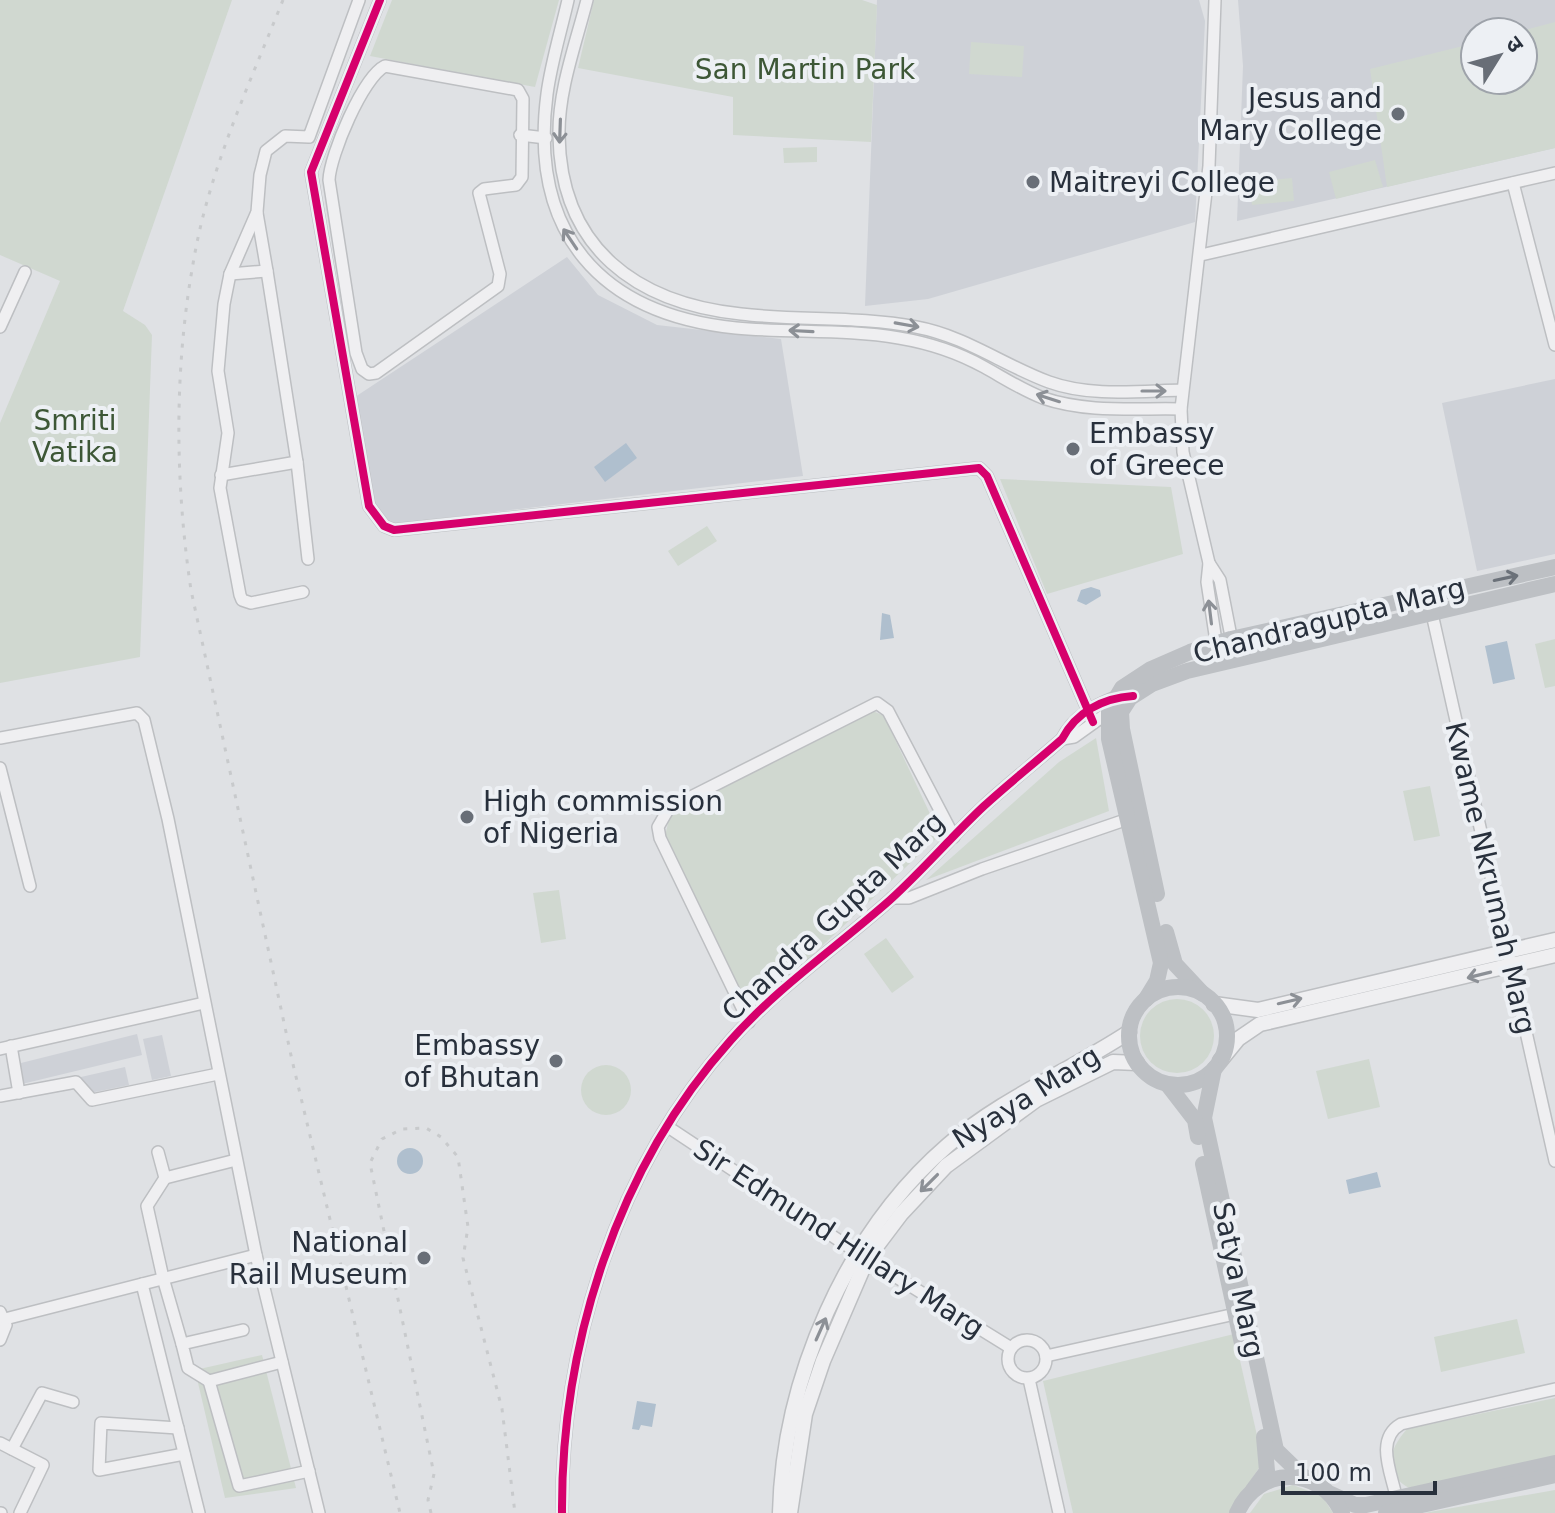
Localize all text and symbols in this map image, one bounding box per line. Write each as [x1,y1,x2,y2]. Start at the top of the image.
north arrow [1459,16,1539,96]
text: उ [1501,32,1529,58]
park label: San Martin Park [695,53,916,86]
place label: Jesus and Mary College [1199,82,1382,147]
marker: Jesus and Mary College [1389,105,1407,123]
one-way arrow [553,117,568,144]
place label: Maitreyi College [1049,166,1275,199]
marker: Maitreyi College [1024,173,1042,191]
one-way arrow [562,229,578,251]
one-way arrow [894,319,919,334]
one-way arrow [788,324,815,339]
one-way arrow [1140,383,1167,399]
one-way arrow [1036,390,1061,405]
park label: Smriti Vatika [32,404,118,469]
place label: Embassy of Greece [1089,417,1225,482]
marker: Embassy of Greece [1064,440,1082,458]
one-way arrow [1492,570,1518,585]
street label: Chandragupta Marg [1190,571,1469,670]
one-way arrow [1203,599,1218,626]
street label: Kwame Nkrumah Marg [1439,719,1543,1037]
place label: High commission of Nigeria [483,785,723,850]
street label: Chandra Gupta Marg [715,805,951,1028]
marker: High commission of Nigeria [458,808,476,826]
one-way arrow [1467,968,1493,983]
one-way arrow [1277,993,1303,1008]
place label: Embassy of Bhutan [404,1029,540,1094]
street label: Nyaya Marg [947,1039,1106,1156]
marker: Embassy of Bhutan [547,1052,565,1070]
street label: Sir Edmund Hillary Marg [687,1132,990,1345]
one-way arrow [920,1173,939,1192]
street label: Satya Marg [1206,1199,1271,1361]
place label: National Rail Museum [229,1226,408,1291]
marker: National Rail Museum [415,1249,433,1267]
one-way arrow [814,1317,829,1341]
scale bar [1283,1445,1435,1495]
text: 100 m [1295,1459,1372,1487]

